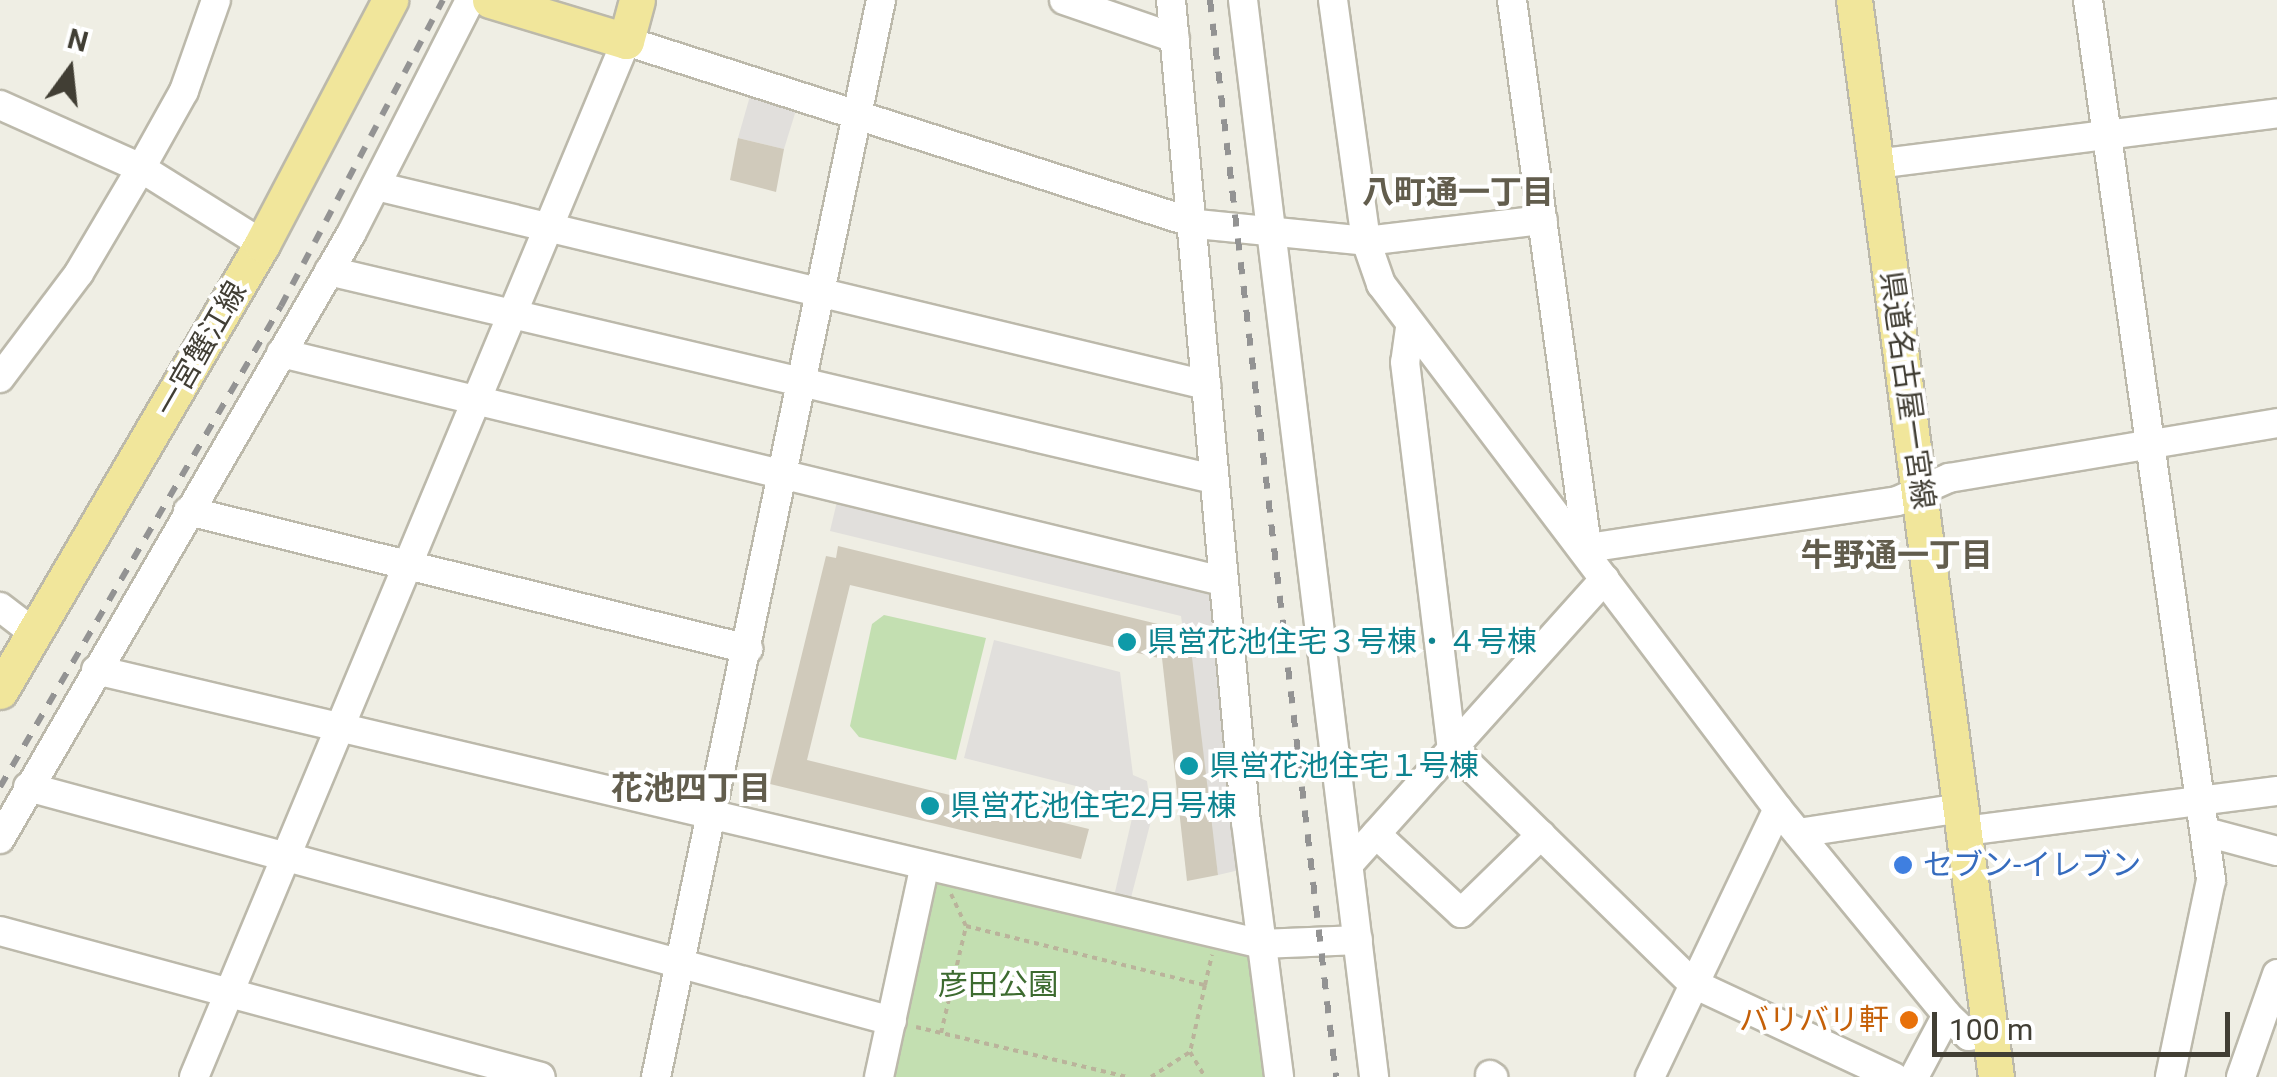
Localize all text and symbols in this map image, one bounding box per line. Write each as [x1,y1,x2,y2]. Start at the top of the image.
north arrow [20,20,120,120]
text: N [64,22,92,59]
district label: 八町通一丁目 [1362,173,1554,211]
street label: 県道名古屋一宮線 [1872,269,1942,511]
street label: 一宮蟹江線 [148,275,254,423]
district label: 牛野通一丁目 [1801,536,1993,574]
place label: 県営花池住宅３号棟・４号棟 [1147,624,1537,660]
marker: 県営花池住宅３号棟・４号棟 [1116,631,1138,653]
place label: 県営花池住宅１号棟 [1209,748,1479,784]
marker: 県営花池住宅１号棟 [1178,755,1200,777]
district label: 花池四丁目 [611,769,771,807]
place label: 県営花池住宅2月号棟 [950,788,1237,824]
marker: 県営花池住宅2月号棟 [919,795,941,817]
place label: セブン-イレブン [1923,847,2141,883]
marker: セブン-イレブン [1892,854,1914,876]
park label: 彦田公園 [938,967,1058,1003]
scale bar [1937,992,2234,1054]
place label: バリバリ軒 [1739,1002,1889,1038]
marker: バリバリ軒 [1898,1009,1920,1031]
text: 100 m [1949,1012,2033,1047]

